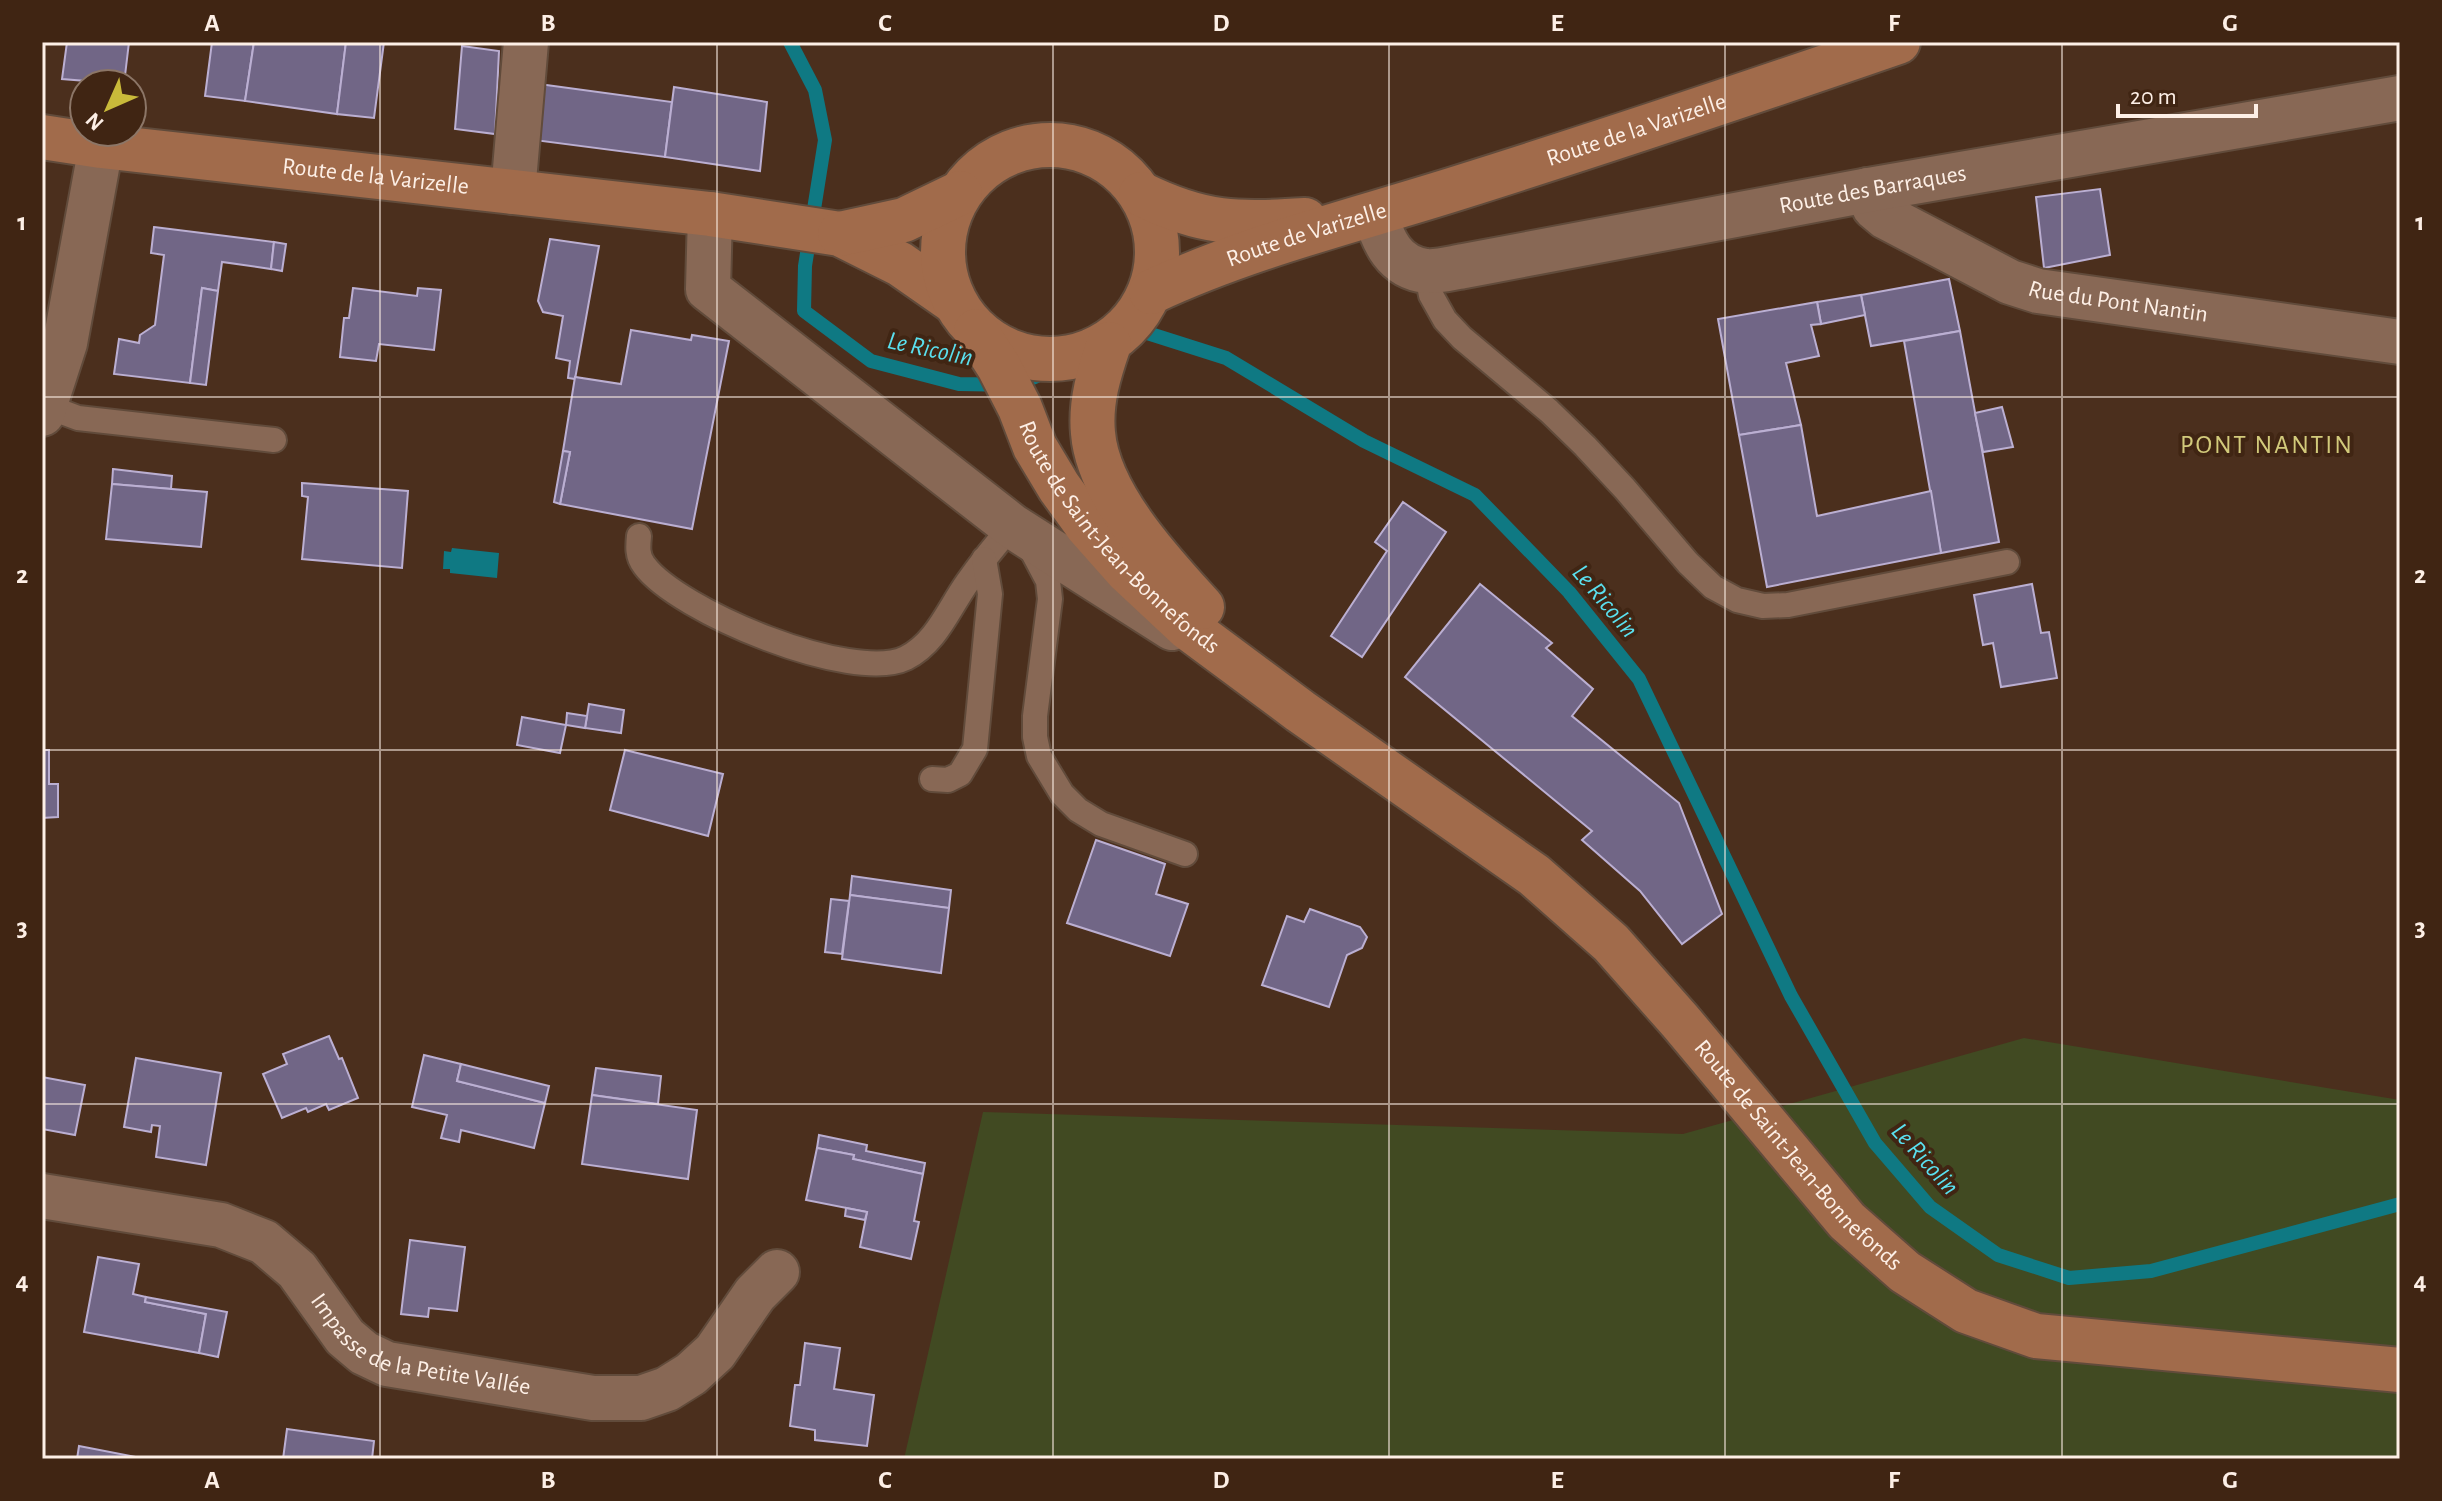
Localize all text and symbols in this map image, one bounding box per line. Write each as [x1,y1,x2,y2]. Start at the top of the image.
text: A [204,10,220,36]
text: B [540,10,556,36]
text: C [878,10,892,36]
text: D [1212,10,1230,36]
text: E [1550,10,1564,36]
text: F [1888,10,1901,36]
text: G [2222,10,2238,36]
north arrow [68,68,148,148]
scale bar [2118,68,2256,118]
text: 20 m [2130,85,2177,109]
street label: Route de la Varizelle [1544,89,1729,171]
text: N [81,108,108,135]
street label: Route de la Varizelle [281,154,470,199]
street label: Route des Barraques [1777,161,1968,218]
street label: Route de Varizelle [1223,198,1390,272]
text: 1 [17,209,27,235]
text: 1 [2415,209,2425,235]
street label: Rue du Pont Nantin [2025,277,2209,327]
water label: Le Ricolin [885,327,975,371]
street label: Route de Saint-Jean-Bonnefonds [1014,418,1224,659]
district label: PONT NANTIN [2180,432,2354,458]
water label: Le Ricolin [1567,559,1643,643]
text: 2 [16,562,28,588]
text: 2 [2414,562,2426,588]
text: 3 [16,915,28,941]
text: 3 [2414,915,2426,941]
street label: Route de Saint-Jean-Bonnefonds [1689,1035,1907,1275]
water label: Le Ricolin [1886,1118,1964,1200]
text: 4 [15,1268,29,1294]
text: 4 [2413,1268,2427,1294]
street label: Impasse de la Petite Vallée [306,1289,532,1400]
text: A [204,1467,220,1493]
text: B [540,1467,556,1493]
text: C [878,1467,892,1493]
text: D [1212,1467,1230,1493]
text: E [1550,1467,1564,1493]
text: F [1888,1467,1901,1493]
text: G [2222,1467,2238,1493]

